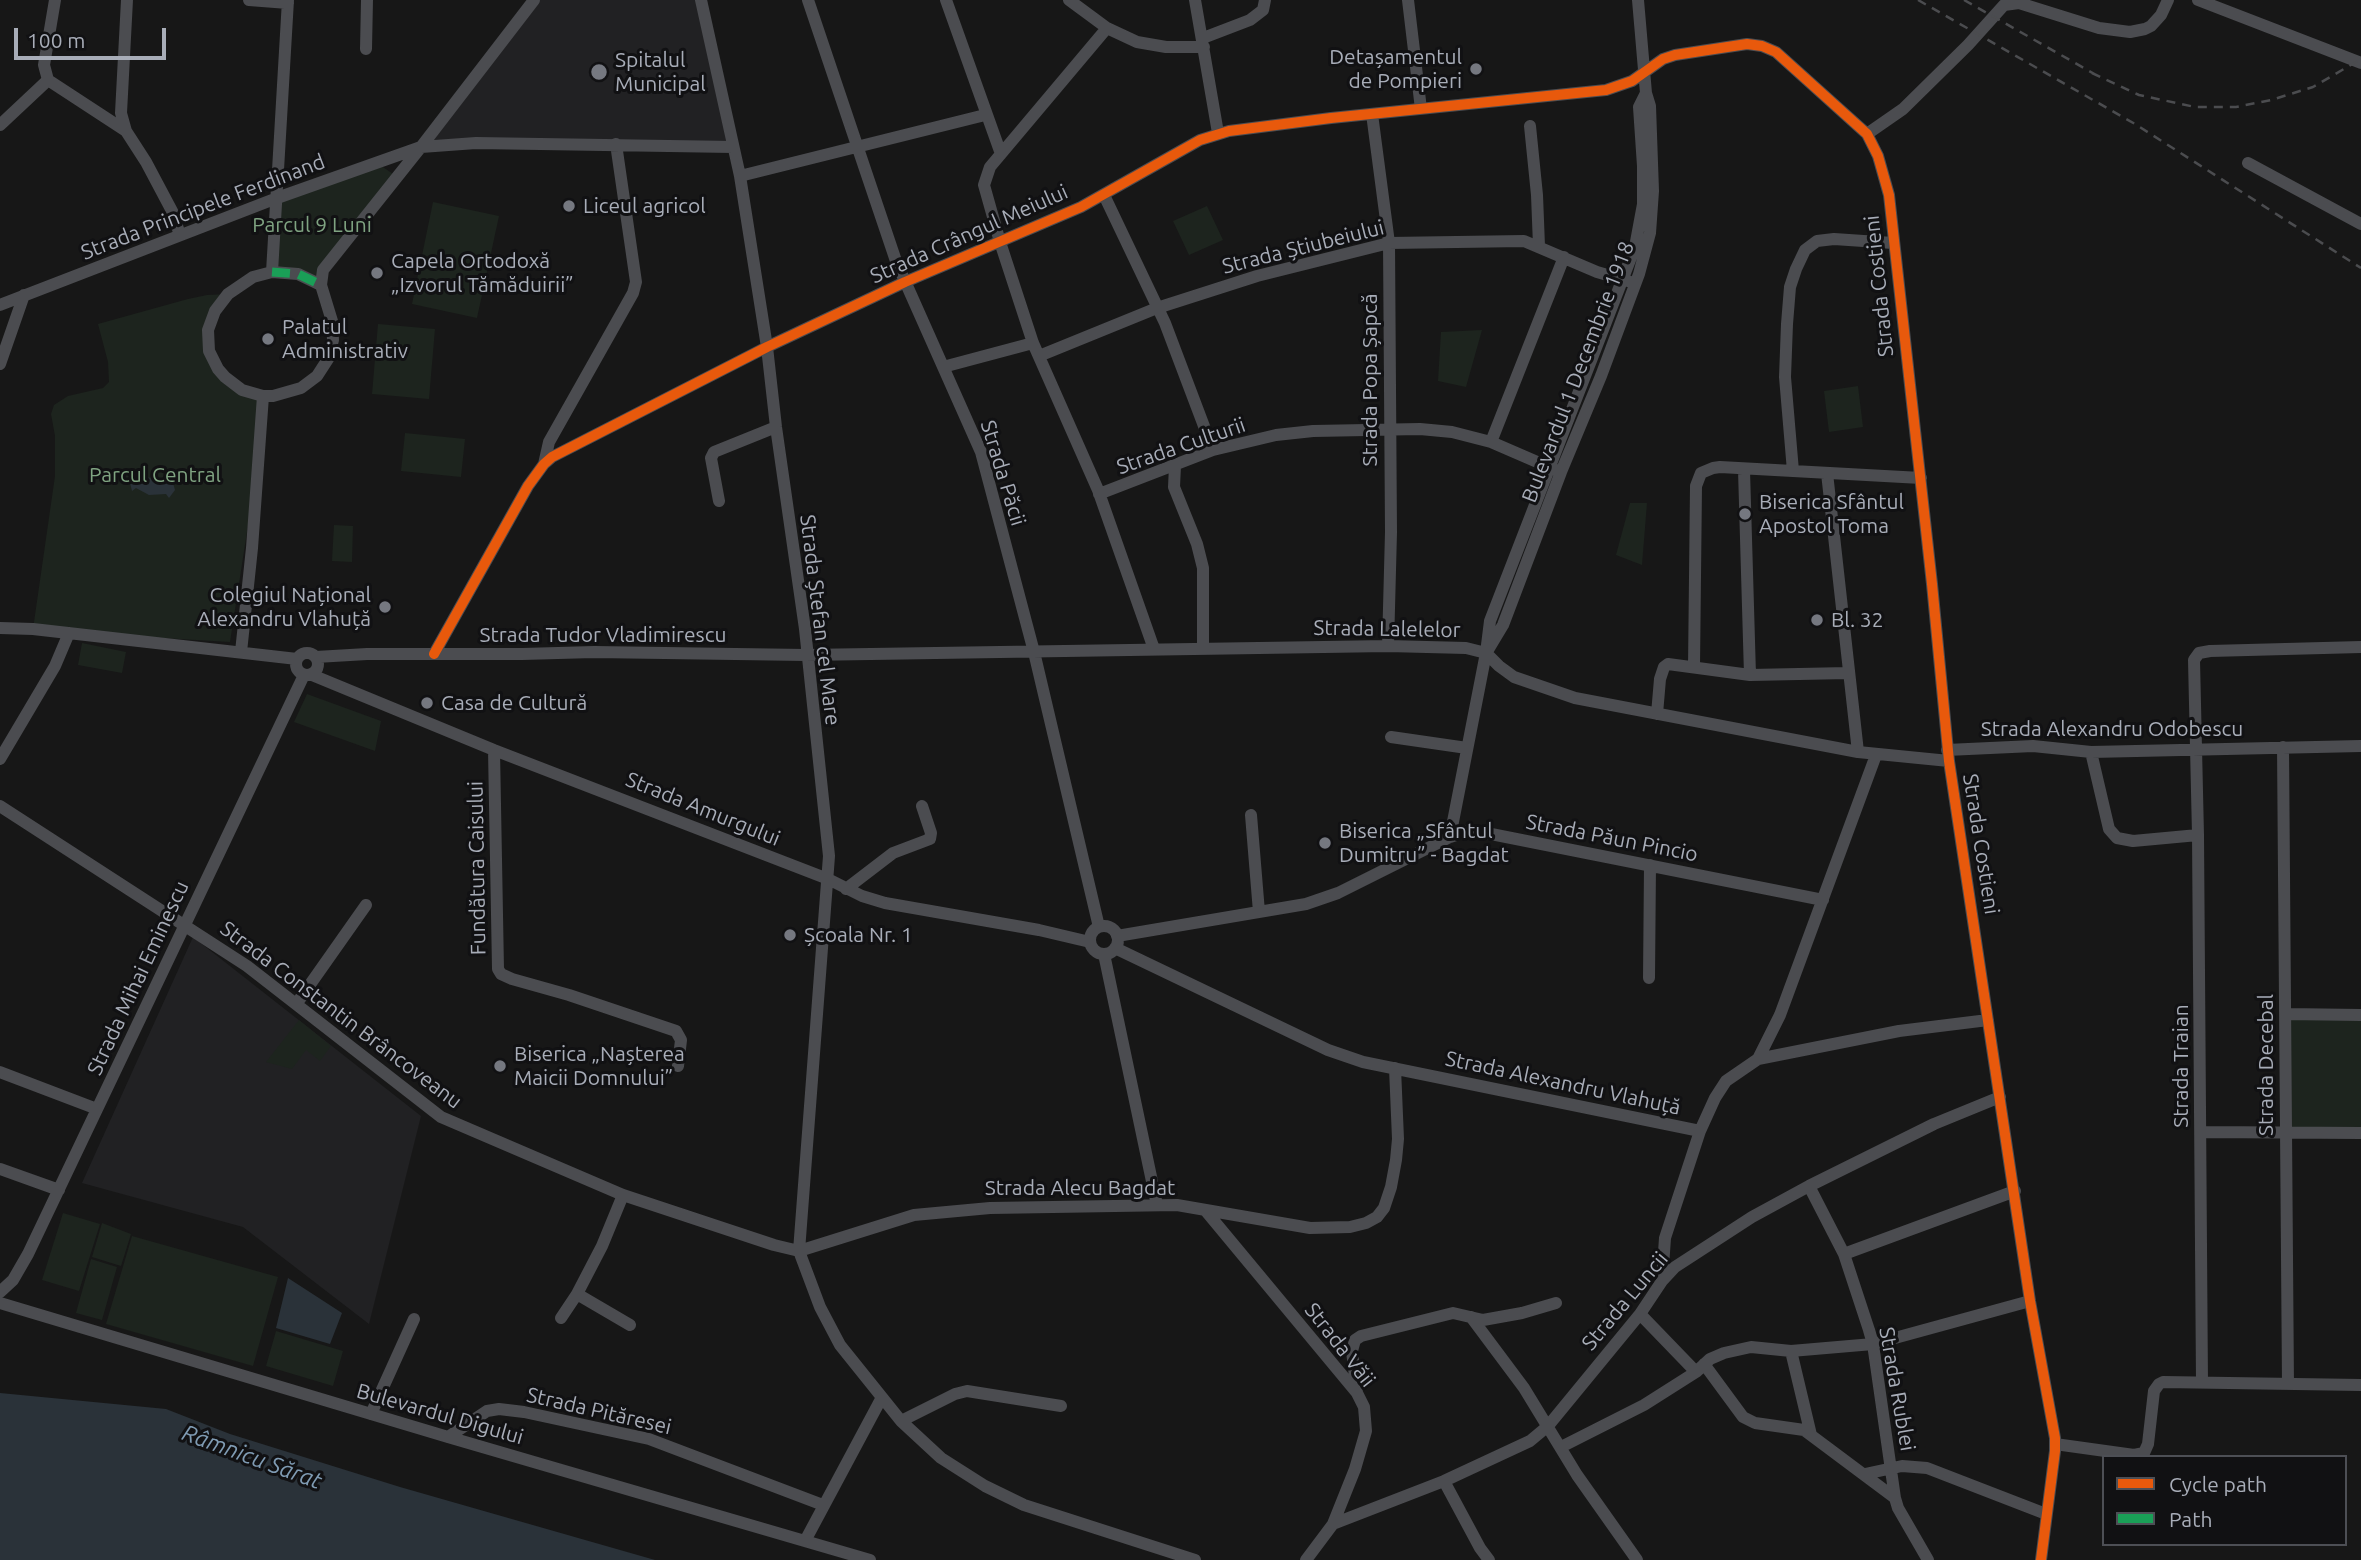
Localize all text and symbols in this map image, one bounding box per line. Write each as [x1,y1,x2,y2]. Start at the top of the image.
scale bar [18,14,170,58]
text: 100 m [27,28,85,52]
place label: Detașamentul de Pompieri [1329,44,1462,94]
place label: Spitalul Municipal [615,47,706,97]
marker: Detașamentul de Pompieri [1468,61,1484,77]
marker: Spitalul Municipal [589,62,609,82]
street label: Strada Principele Ferdinand [78,149,328,265]
street label: Strada Crângul Meiului [866,179,1072,289]
place label: Liceul agricol [583,193,706,219]
marker: Liceul agricol [561,198,577,214]
park label: Parcul 9 Luni [252,212,372,238]
street label: Strada Costieni [1859,214,1899,358]
street label: Strada Știubeiului [1220,215,1386,279]
street label: Bulevardul 1 Decembrie 1918 [1516,238,1640,506]
place label: Capela Ortodoxă „Izvorul Tămăduirii” [391,248,574,298]
marker: Capela Ortodoxă „Izvorul Tămăduirii” [369,265,385,281]
street label: Strada Popa Șapcă [1357,294,1383,466]
place label: Palatul Administrativ [282,314,408,364]
marker: Palatul Administrativ [260,331,276,347]
street label: Strada Culturii [1113,412,1249,480]
street label: Strada Păcii [975,417,1031,529]
park label: Parcul Central [89,462,221,488]
place label: Biserica Sfântul Apostol Toma [1759,489,1904,539]
marker: Biserica Sfântul Apostol Toma [1737,506,1753,522]
street label: Strada Ștefan cel Mare [795,513,845,727]
place label: Colegiul Național Alexandru Vlahuță [197,582,371,632]
marker: Colegiul Național Alexandru Vlahuță [377,599,393,615]
place label: Bl. 32 [1831,607,1884,633]
marker: Bl. 32 [1809,612,1825,628]
street label: Strada Lalelelor [1313,615,1461,643]
street label: Strada Tudor Vladimirescu [480,622,726,648]
place label: Casa de Cultură [441,690,587,716]
marker: Casa de Cultură [419,695,435,711]
street label: Strada Alexandru Odobescu [1981,716,2243,742]
street label: Strada Amurgului [622,767,784,851]
street label: Strada Costieni [1957,772,2005,916]
street label: Fundătura Caisului [463,781,491,955]
street label: Strada Păun Pincio [1524,809,1700,867]
place label: Biserica „Sfântul Dumitru” - Bagdat [1339,818,1509,868]
marker: Biserica „Sfântul Dumitru” - Bagdat [1317,835,1333,851]
street label: Strada Mihai Eminescu [82,877,194,1079]
street label: Strada Constantin Brâncoveanu [215,916,467,1114]
place label: Școala Nr. 1 [804,922,913,948]
marker: Școala Nr. 1 [782,927,798,943]
street label: Strada Decebal [2253,994,2279,1136]
street label: Strada Traian [2168,1004,2194,1128]
place label: Biserica „Nașterea Maicii Domnului” [514,1041,685,1091]
street label: Strada Alexandru Vlahuță [1443,1046,1683,1120]
marker: Biserica „Nașterea Maicii Domnului” [492,1058,508,1074]
street label: Strada Alecu Bagdat [985,1175,1175,1201]
street label: Strada Luncii [1577,1247,1673,1355]
street label: Strada Văii [1299,1298,1381,1392]
street label: Strada Rublei [1874,1325,1920,1453]
street label: Bulevardul Digului [354,1378,526,1450]
street label: Strada Pităresei [524,1382,674,1440]
water label: Râmnicu Sărat [178,1419,326,1495]
legend [2102,1455,2347,1546]
text: Cycle path [2169,1472,2267,1496]
text: Path [2169,1507,2212,1531]

